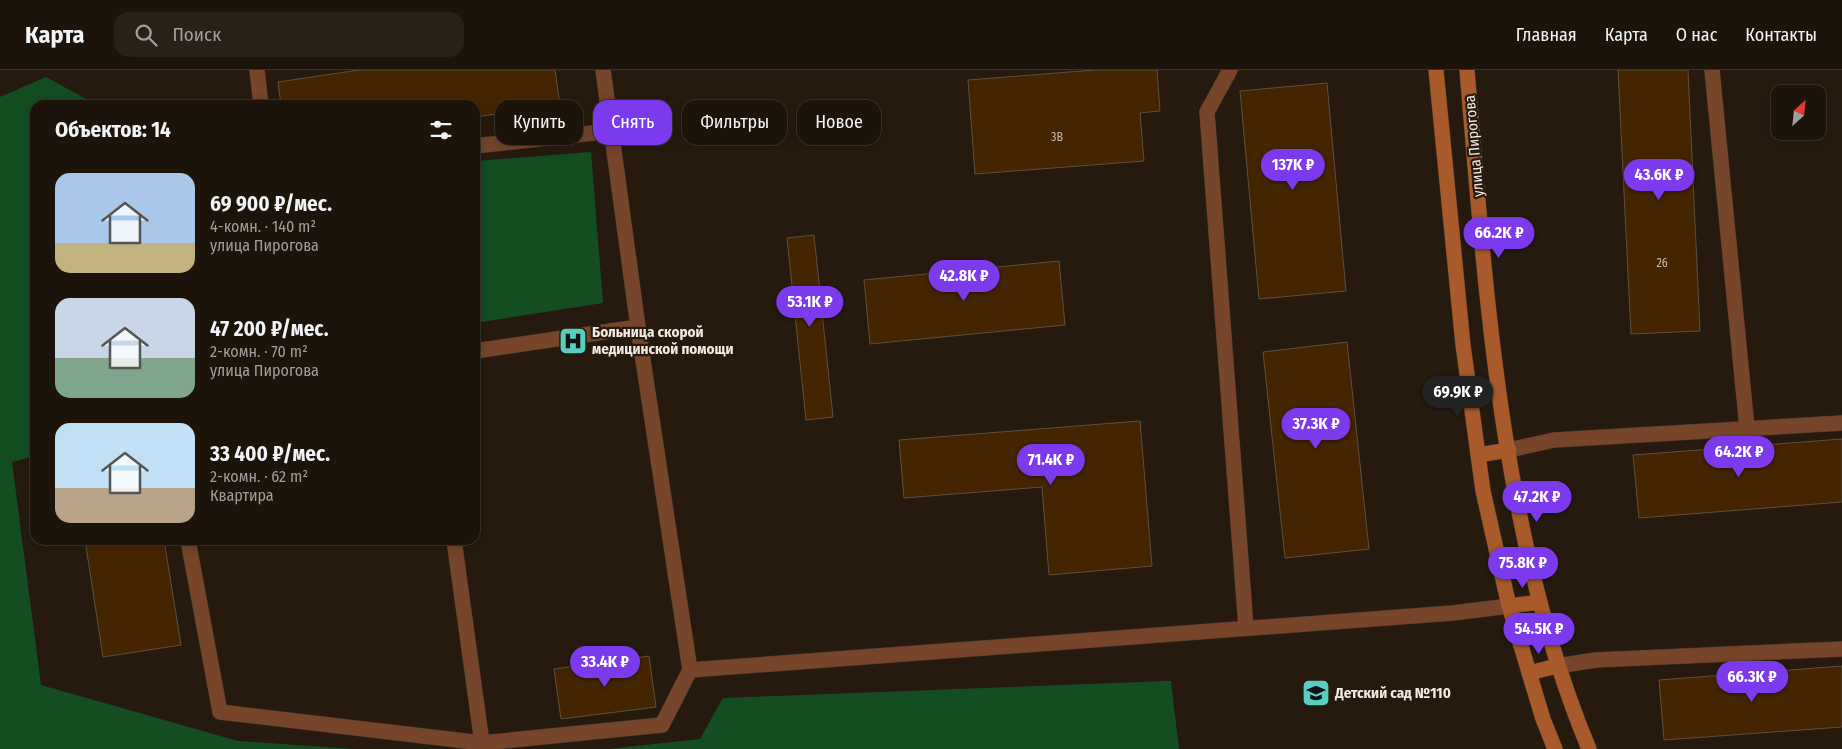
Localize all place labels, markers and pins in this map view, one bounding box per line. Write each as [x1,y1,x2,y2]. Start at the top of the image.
pin: 137K ₽ [1252,148,1334,191]
pin: 43.6K ₽ [1613,158,1705,201]
pin: 66.2K ₽ [1453,216,1545,259]
pin: 42.8K ₽ [918,260,1010,302]
pin: 53.1K ₽ [764,286,856,328]
place label: Больница скорой медицинской помощи [592,323,733,358]
hospital icon: Больница скорой медицинской помощи [558,326,588,356]
pin: 69.9K ₽ [1412,376,1504,418]
pin: 37.3K ₽ [1270,408,1362,450]
pin: 64.2K ₽ [1693,436,1785,478]
pin: 71.4K ₽ [1005,444,1097,486]
pin: 47.2K ₽ [1491,480,1583,523]
pin: 75.8K ₽ [1477,546,1569,589]
pin: 54.5K ₽ [1493,612,1585,655]
pin: 33.4K ₽ [559,646,651,688]
pin: 66.3K ₽ [1706,660,1798,703]
school or university icon: Детский сад №110 [1301,678,1331,708]
place label: Детский сад №110 [1334,684,1451,702]

